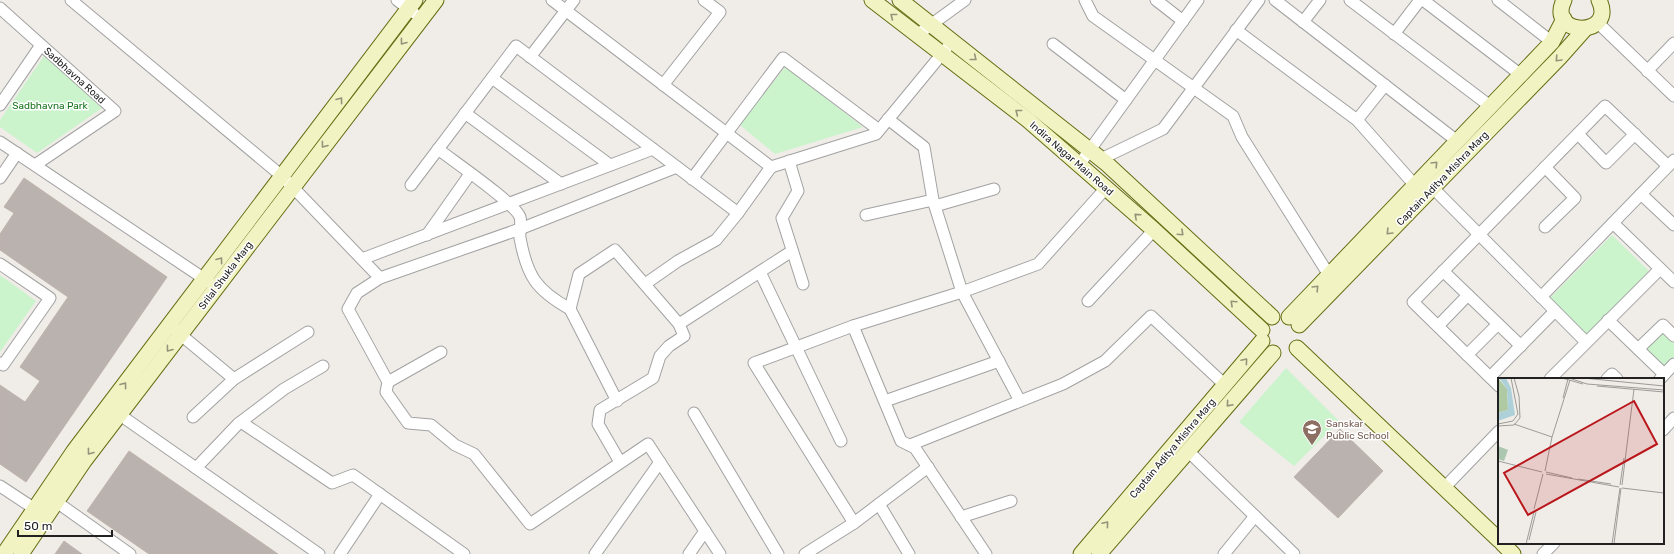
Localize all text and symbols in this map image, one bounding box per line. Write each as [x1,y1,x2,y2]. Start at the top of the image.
one-way arrow [890,13,897,20]
one-way arrow [401,38,408,45]
street label: Sadbhavna Road [41,45,108,106]
one-way arrow [970,54,977,61]
one-way arrow [1555,54,1563,62]
one-way arrow [336,98,343,105]
park label: Sadbhavna Park [12,100,89,112]
one-way arrow [1016,110,1023,117]
street label: Indira Nagar Main Road [1027,119,1116,198]
street label: Captain Aditya Mishra Marg [1394,129,1491,228]
one-way arrow [322,141,329,148]
one-way arrow [1430,161,1438,169]
one-way arrow [1135,213,1142,220]
one-way arrow [1386,227,1394,235]
one-way arrow [1176,228,1183,235]
street label: Srilal Shukla Marg [196,239,255,312]
one-way arrow [215,257,222,264]
one-way arrow [1311,285,1319,293]
one-way arrow [1230,301,1238,308]
one-way arrow [166,345,174,352]
one-way arrow [1240,358,1247,366]
inset map [1498,378,1664,544]
one-way arrow [119,383,126,390]
street label: Captain Aditya Mishra Marg [1127,396,1218,501]
one-way arrow [1226,399,1233,407]
school or university icon: Sanskar Public School [1301,418,1323,446]
place label: Sanskar Public School [1326,418,1389,442]
one-way arrow [88,448,95,455]
scale bar [18,512,112,538]
text: 50 m [24,519,52,533]
one-way arrow [1102,522,1109,529]

